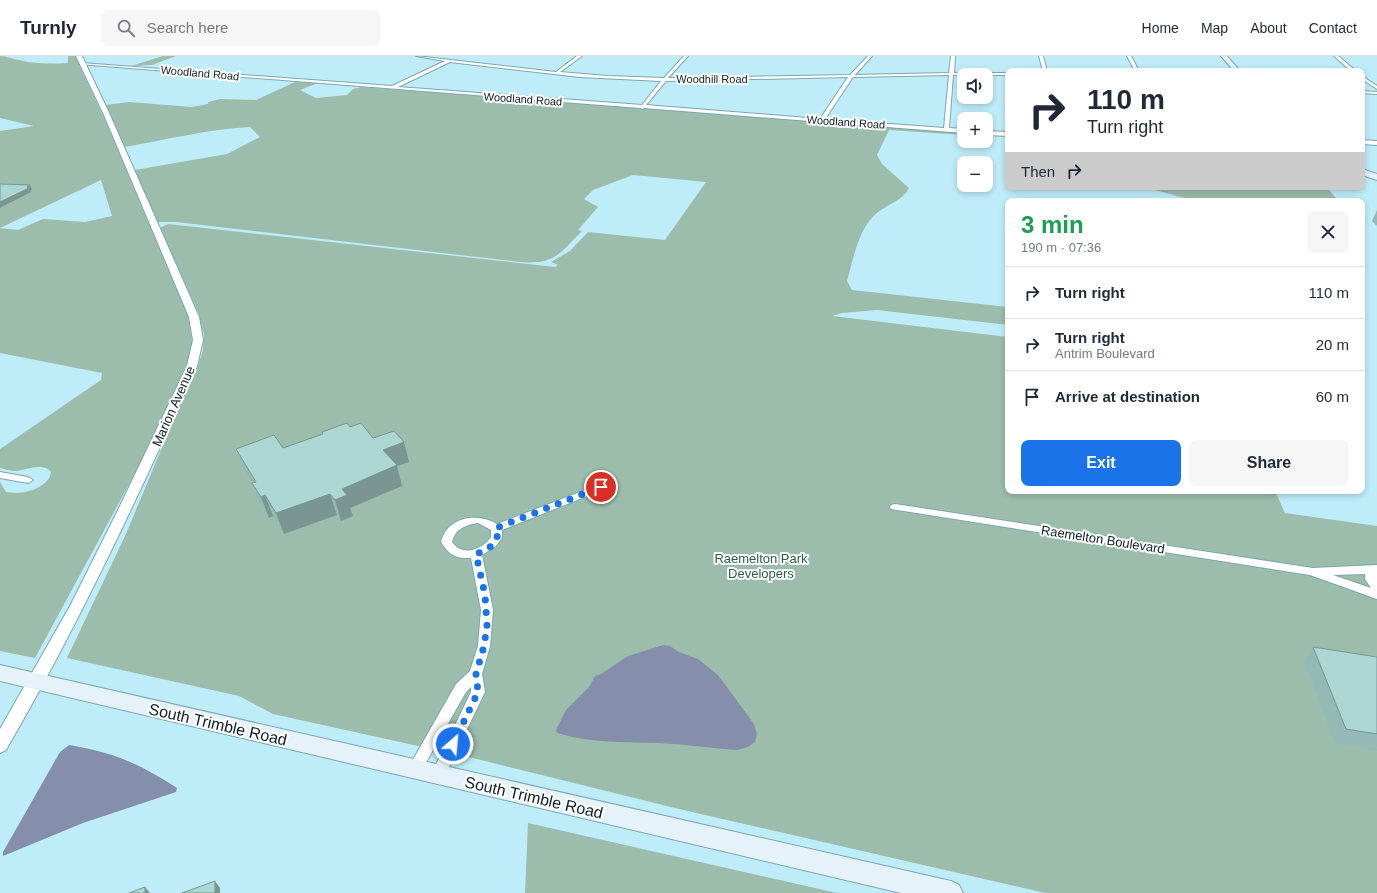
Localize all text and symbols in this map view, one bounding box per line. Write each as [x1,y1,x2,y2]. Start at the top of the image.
search box [101,10,381,46]
text: Turnly [20,17,77,38]
icon: search [115,17,137,39]
text: Search here [147,19,228,36]
text: Home [1142,20,1179,36]
text: Map [1201,20,1228,36]
text: About [1250,20,1287,36]
text: Contact [1309,20,1357,36]
street label: Woodland Road [160,64,240,82]
map controls [957,68,993,192]
button: sound [957,68,993,104]
street label: Woodhill Road [676,73,748,85]
icon: right [1021,84,1073,136]
text: 110 m [1087,84,1165,115]
street label: Woodland Road [483,90,563,108]
button: + [957,112,993,148]
street label: Woodland Road [806,113,886,131]
text: Turn right [1087,117,1163,137]
button: − [957,156,993,192]
icon: right [1063,160,1085,182]
text: Then [1021,163,1055,180]
text: 3 min [1021,211,1084,238]
button: close [1307,211,1349,253]
text: 190 m · 07:36 [1021,240,1101,255]
icon: right [1021,282,1043,304]
text: Turn right [1055,284,1125,301]
text: 110 m [1308,284,1349,301]
text: Turn right [1055,329,1125,346]
icon: right [1021,334,1043,356]
text: 20 m [1316,336,1349,353]
text: Antrim Boulevard [1055,346,1155,361]
street label: Marion Avenue [149,364,198,449]
icon: arrive [1021,386,1043,408]
text: Arrive at destination [1055,388,1200,405]
text: 60 m [1316,388,1349,405]
button: Exit [1021,440,1181,486]
button: Share [1189,440,1349,486]
pin [584,470,618,504]
icon: arrive [590,476,612,498]
street label: Raemelton Boulevard [1040,522,1166,557]
park label: Raemelton Park Developers [714,551,808,581]
street label: South Trimble Road [147,700,289,749]
position arrow [432,723,474,765]
street label: South Trimble Road [463,773,605,822]

